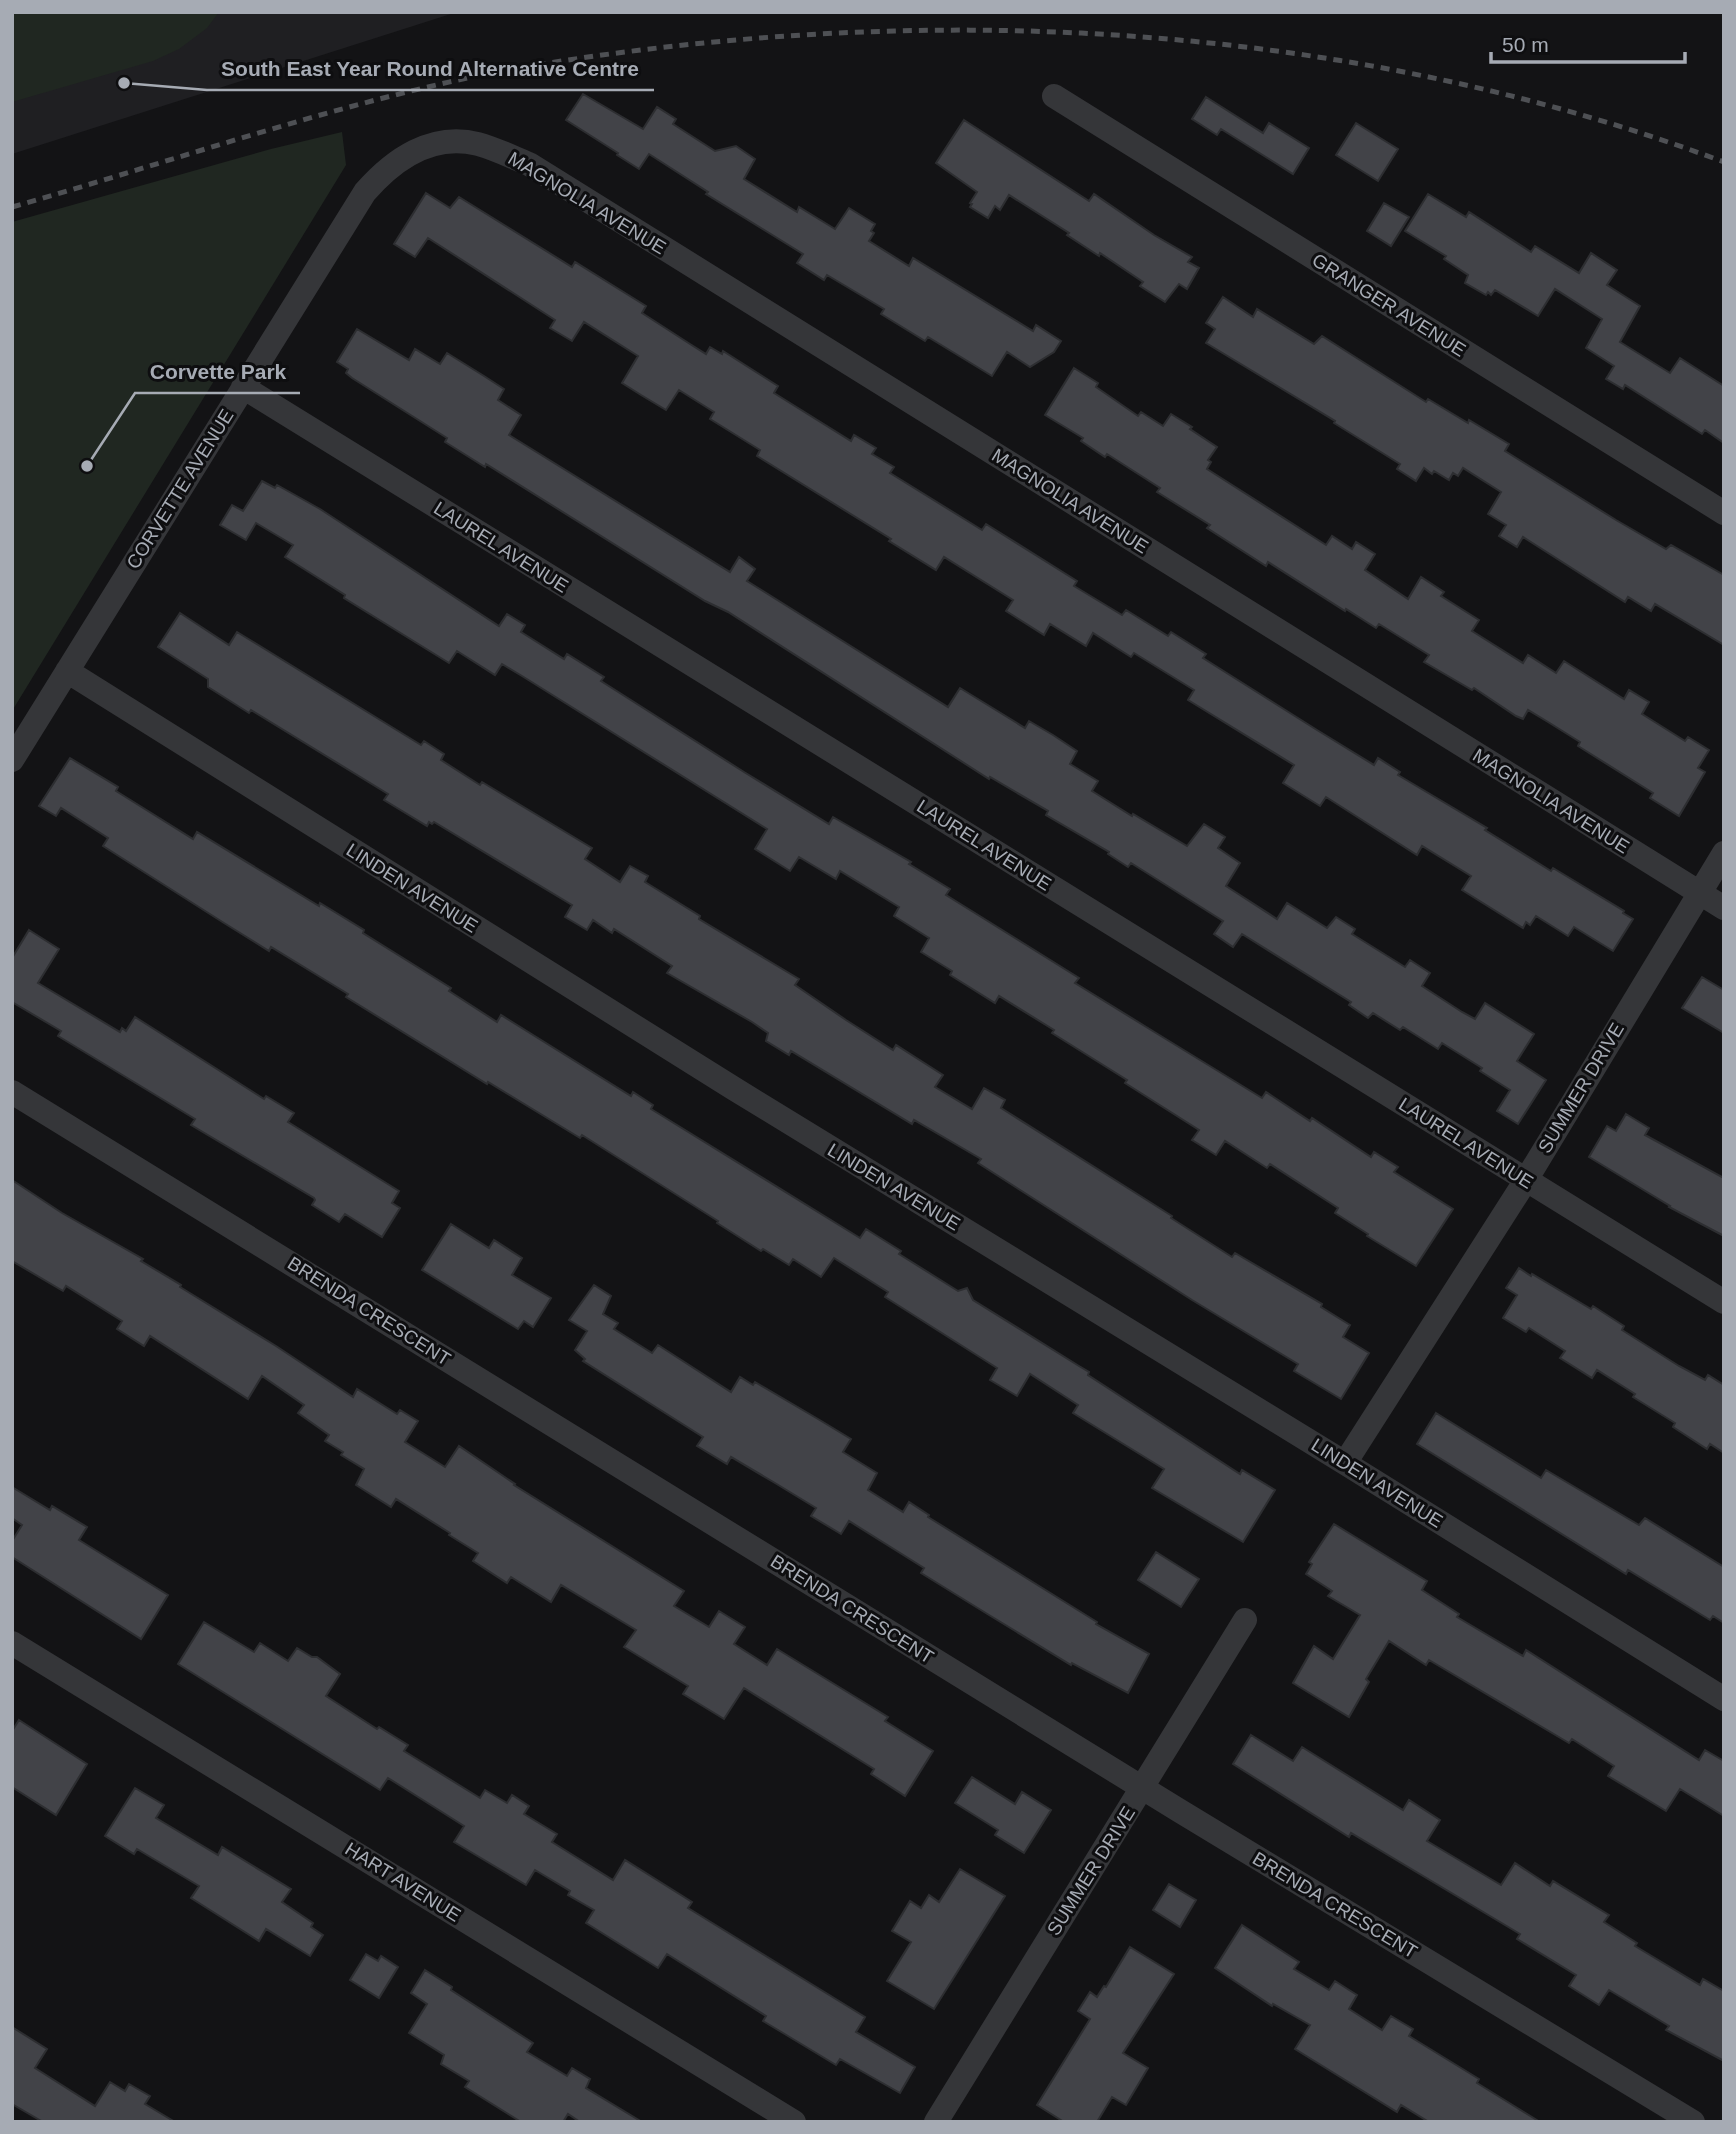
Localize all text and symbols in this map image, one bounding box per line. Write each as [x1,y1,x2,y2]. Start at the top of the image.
scale bar [1491,21,1685,65]
text: 50 m [1502,33,1549,56]
callout: South East Year Round Alternative Centre [207,48,654,90]
text: South East Year Round Alternative Centre [221,57,639,80]
street label: MAGNOLIA AVENUE [504,148,670,258]
street label: GRANGER AVENUE [1308,249,1470,361]
callout: Corvette Park [135,351,300,393]
text: Corvette Park [150,360,287,383]
street label: CORVETTE AVENUE [122,405,238,573]
street label: MAGNOLIA AVENUE [988,444,1152,558]
street label: LAUREL AVENUE [430,497,572,597]
street label: MAGNOLIA AVENUE [1469,744,1633,858]
street label: LAUREL AVENUE [913,795,1055,895]
street label: LINDEN AVENUE [343,839,481,937]
street label: SUMMER DRIVE [1534,1019,1628,1157]
street label: LAUREL AVENUE [1395,1093,1537,1193]
street label: LINDEN AVENUE [824,1139,964,1235]
street label: BRENDA CRESCENT [284,1252,455,1370]
street label: LINDEN AVENUE [1308,1434,1446,1532]
street label: BRENDA CRESCENT [767,1550,938,1668]
street label: SUMMER DRIVE [1043,1803,1139,1939]
street label: HART AVENUE [341,1838,465,1926]
street label: BRENDA CRESCENT [1249,1848,1421,1963]

